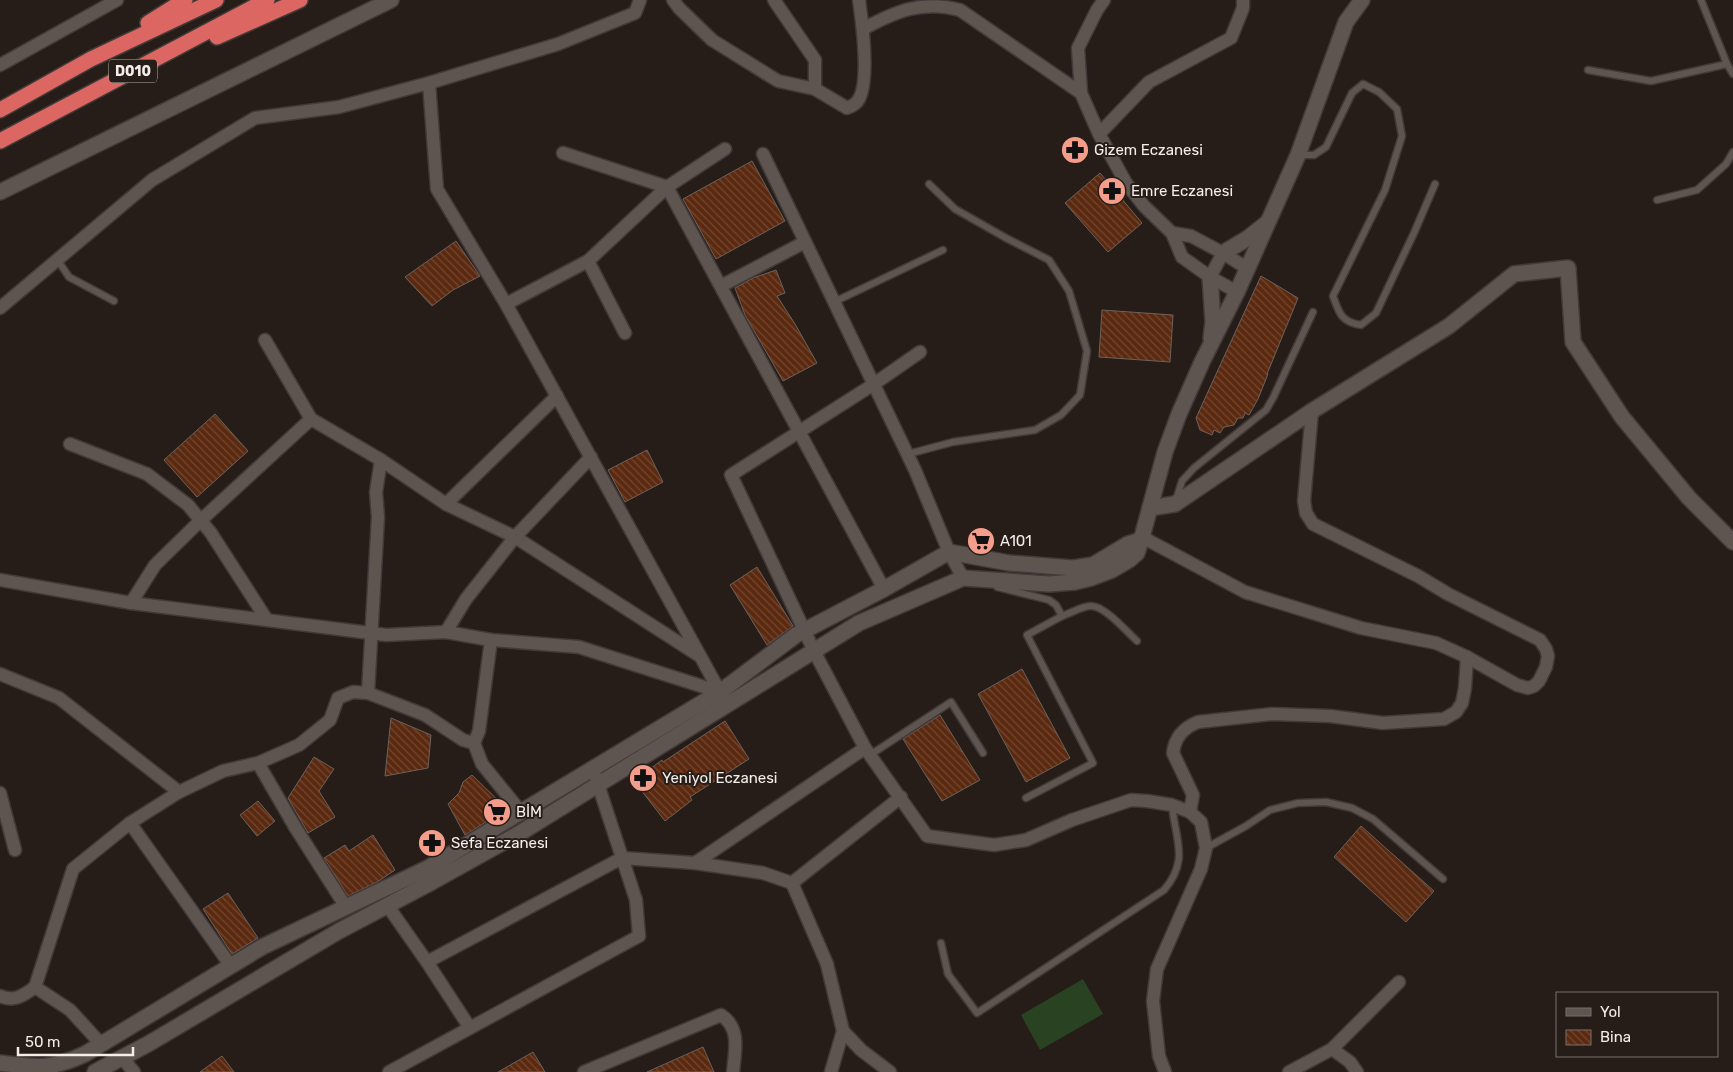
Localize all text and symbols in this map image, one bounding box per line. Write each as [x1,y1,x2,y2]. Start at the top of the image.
road number: D010 [109,59,157,82]
pharmacy icon: Gizem Eczanesi [1060,135,1090,165]
place label: Gizem Eczanesi [1094,141,1203,159]
pharmacy icon: Emre Eczanesi [1097,176,1127,206]
place label: Emre Eczanesi [1131,182,1233,200]
supermarket icon: A101 [966,526,996,556]
place label: A101 [1000,532,1032,550]
pharmacy icon: Yeniyol Eczanesi [628,763,658,793]
place label: Yeniyol Eczanesi [662,769,777,787]
supermarket icon: BİM [482,797,512,827]
place label: BİM [516,803,542,821]
pharmacy icon: Sefa Eczanesi [417,828,447,858]
place label: Sefa Eczanesi [451,834,548,852]
legend [1556,992,1718,1057]
text: Yol [1600,1003,1621,1021]
scale bar [18,1024,132,1056]
text: Bina [1600,1028,1631,1046]
text: 50 m [25,1033,60,1051]

